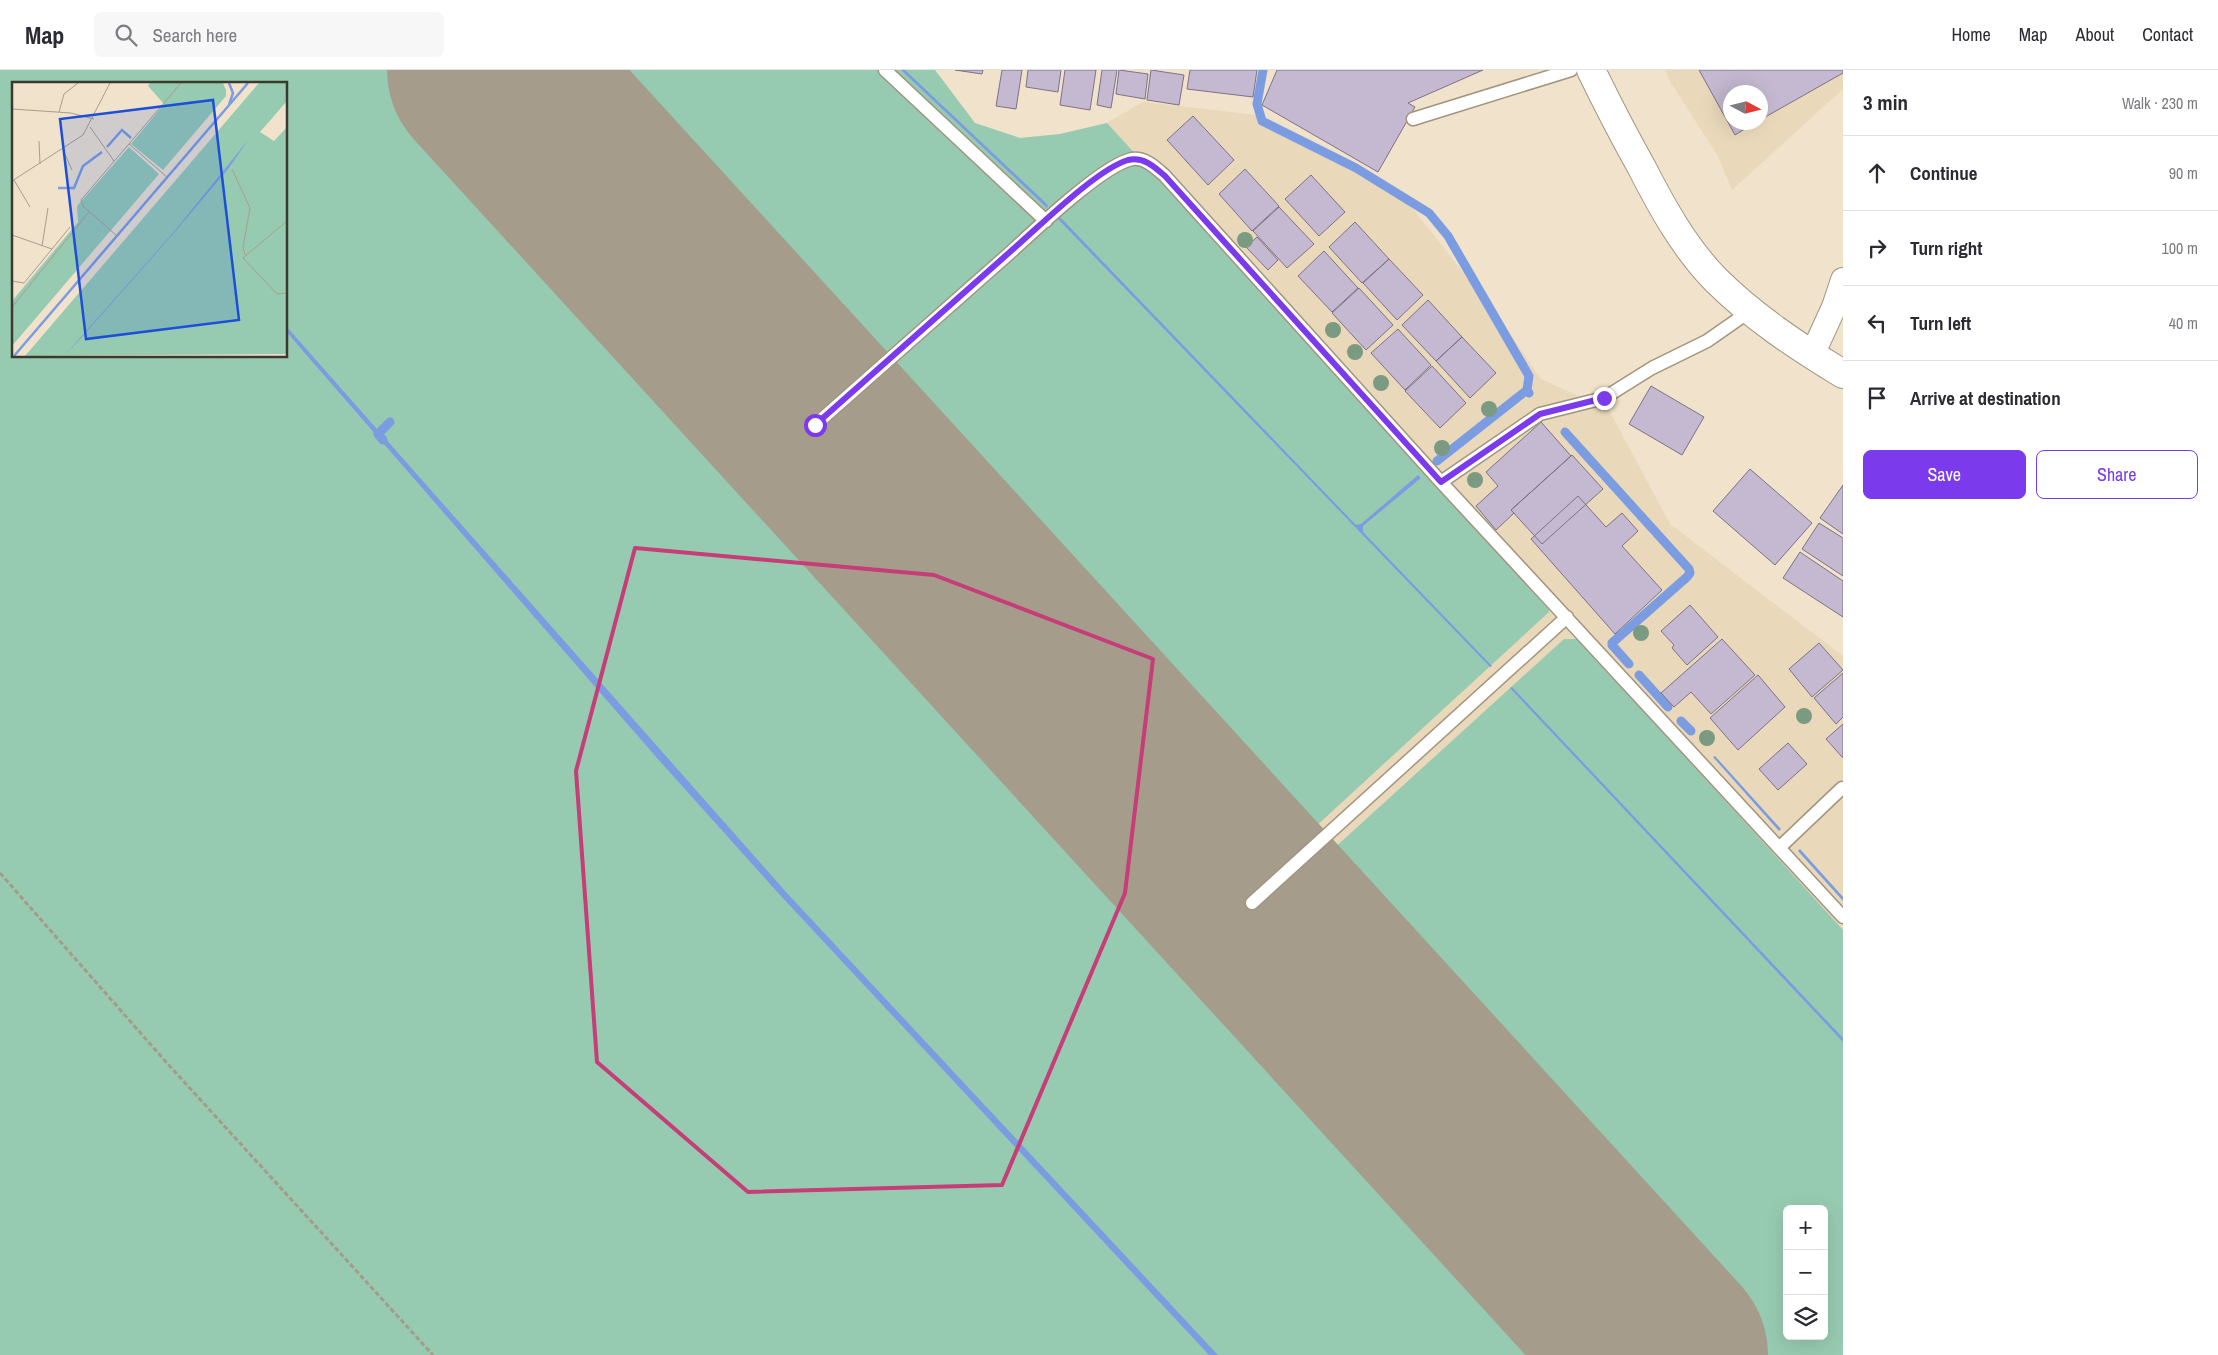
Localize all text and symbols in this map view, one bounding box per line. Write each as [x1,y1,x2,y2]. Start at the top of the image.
search box [94,12,444,57]
text: Map [25,19,64,51]
icon: search [112,21,140,49]
text: Search here [152,22,237,48]
text: Home [1951,22,1991,47]
text: Map [2019,22,2048,47]
text: About [2076,22,2114,47]
text: Contact [2142,22,2193,47]
inset map [12,82,288,358]
north arrow [1723,85,1768,130]
text: 3 min [1863,88,1908,117]
text: Walk · 230 m [2122,92,2198,114]
icon: ahead [1863,159,1891,187]
text: Continue [1910,160,1978,186]
text: 90 m [2169,162,2198,184]
icon: right [1863,234,1891,262]
text: Turn right [1910,235,1982,261]
text: 100 m [2162,237,2198,259]
icon: left [1863,309,1891,337]
text: Turn left [1910,310,1971,336]
text: 40 m [2169,312,2198,334]
icon: arrive [1863,384,1891,412]
text: Arrive at destination [1910,385,2061,411]
route end [1593,387,1616,410]
route start [804,414,827,437]
button: Save [1863,450,2026,499]
button: Share [2036,450,2198,499]
map controls [1783,1205,1828,1340]
button: + [1783,1205,1828,1250]
button: − [1783,1250,1828,1295]
button: layers [1783,1295,1828,1340]

